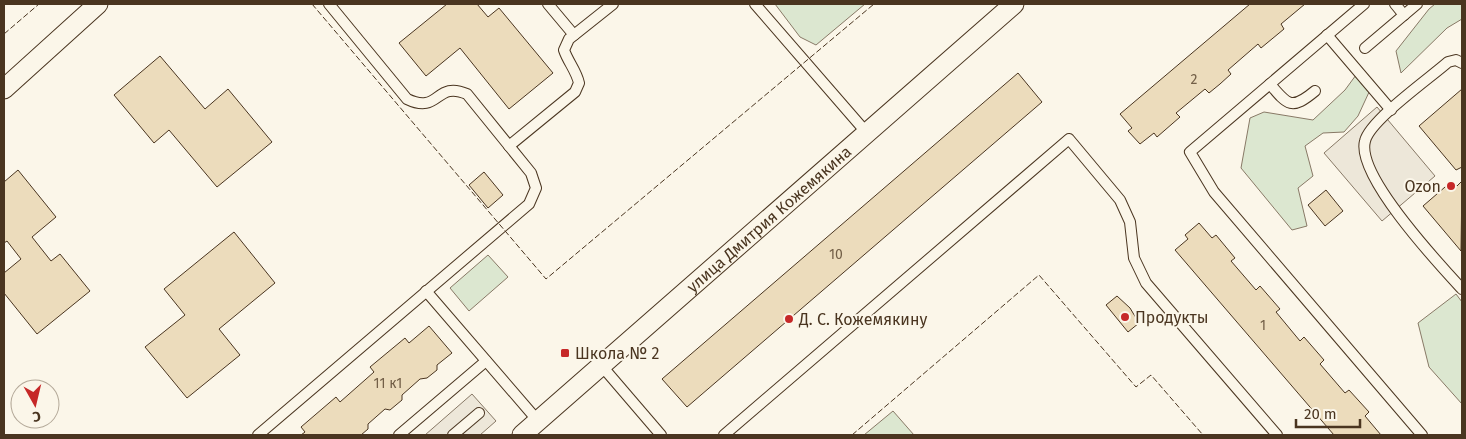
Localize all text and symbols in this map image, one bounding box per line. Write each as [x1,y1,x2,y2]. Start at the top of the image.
house number: 2 [1191,71,1198,88]
street label: улица Дмитрия Кожемякина [682,142,855,296]
place label: Ozon [1404,177,1441,196]
marker: Ozon [1445,180,1457,192]
house number: 10 [829,246,843,263]
place label: Продукты [1135,308,1209,327]
place label: Д. С. Кожемякину [798,310,927,329]
marker: Продукты [1119,311,1131,323]
marker: Д. С. Кожемякину [783,313,795,325]
house number: 1 [1260,317,1266,334]
place label: Школа № 2 [575,344,659,363]
marker: Школа № 2 [559,347,571,359]
house number: 11 к1 [374,375,402,392]
north arrow [10,379,60,429]
scale bar [1296,396,1360,428]
text: 20 m [1304,405,1337,423]
text: С [32,407,42,425]

